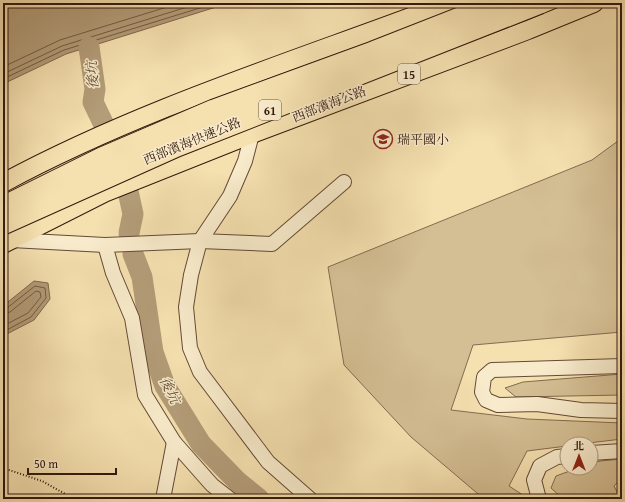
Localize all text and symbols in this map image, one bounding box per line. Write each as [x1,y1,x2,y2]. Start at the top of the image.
water label: 後坑 [81,58,103,90]
road number: 15 [398,64,420,84]
street label: 西部濱海公路 [289,81,369,127]
road number: 61 [259,100,281,120]
street label: 西部濱海快速公路 [140,113,244,169]
school or university icon: 瑞平國小 [372,128,394,150]
place label: 瑞平國小 [397,130,449,149]
water label: 後坑 [155,373,186,409]
north arrow [559,436,599,476]
text: 北 [574,438,585,454]
scale bar [28,450,116,476]
text: 50 m [34,455,58,472]

